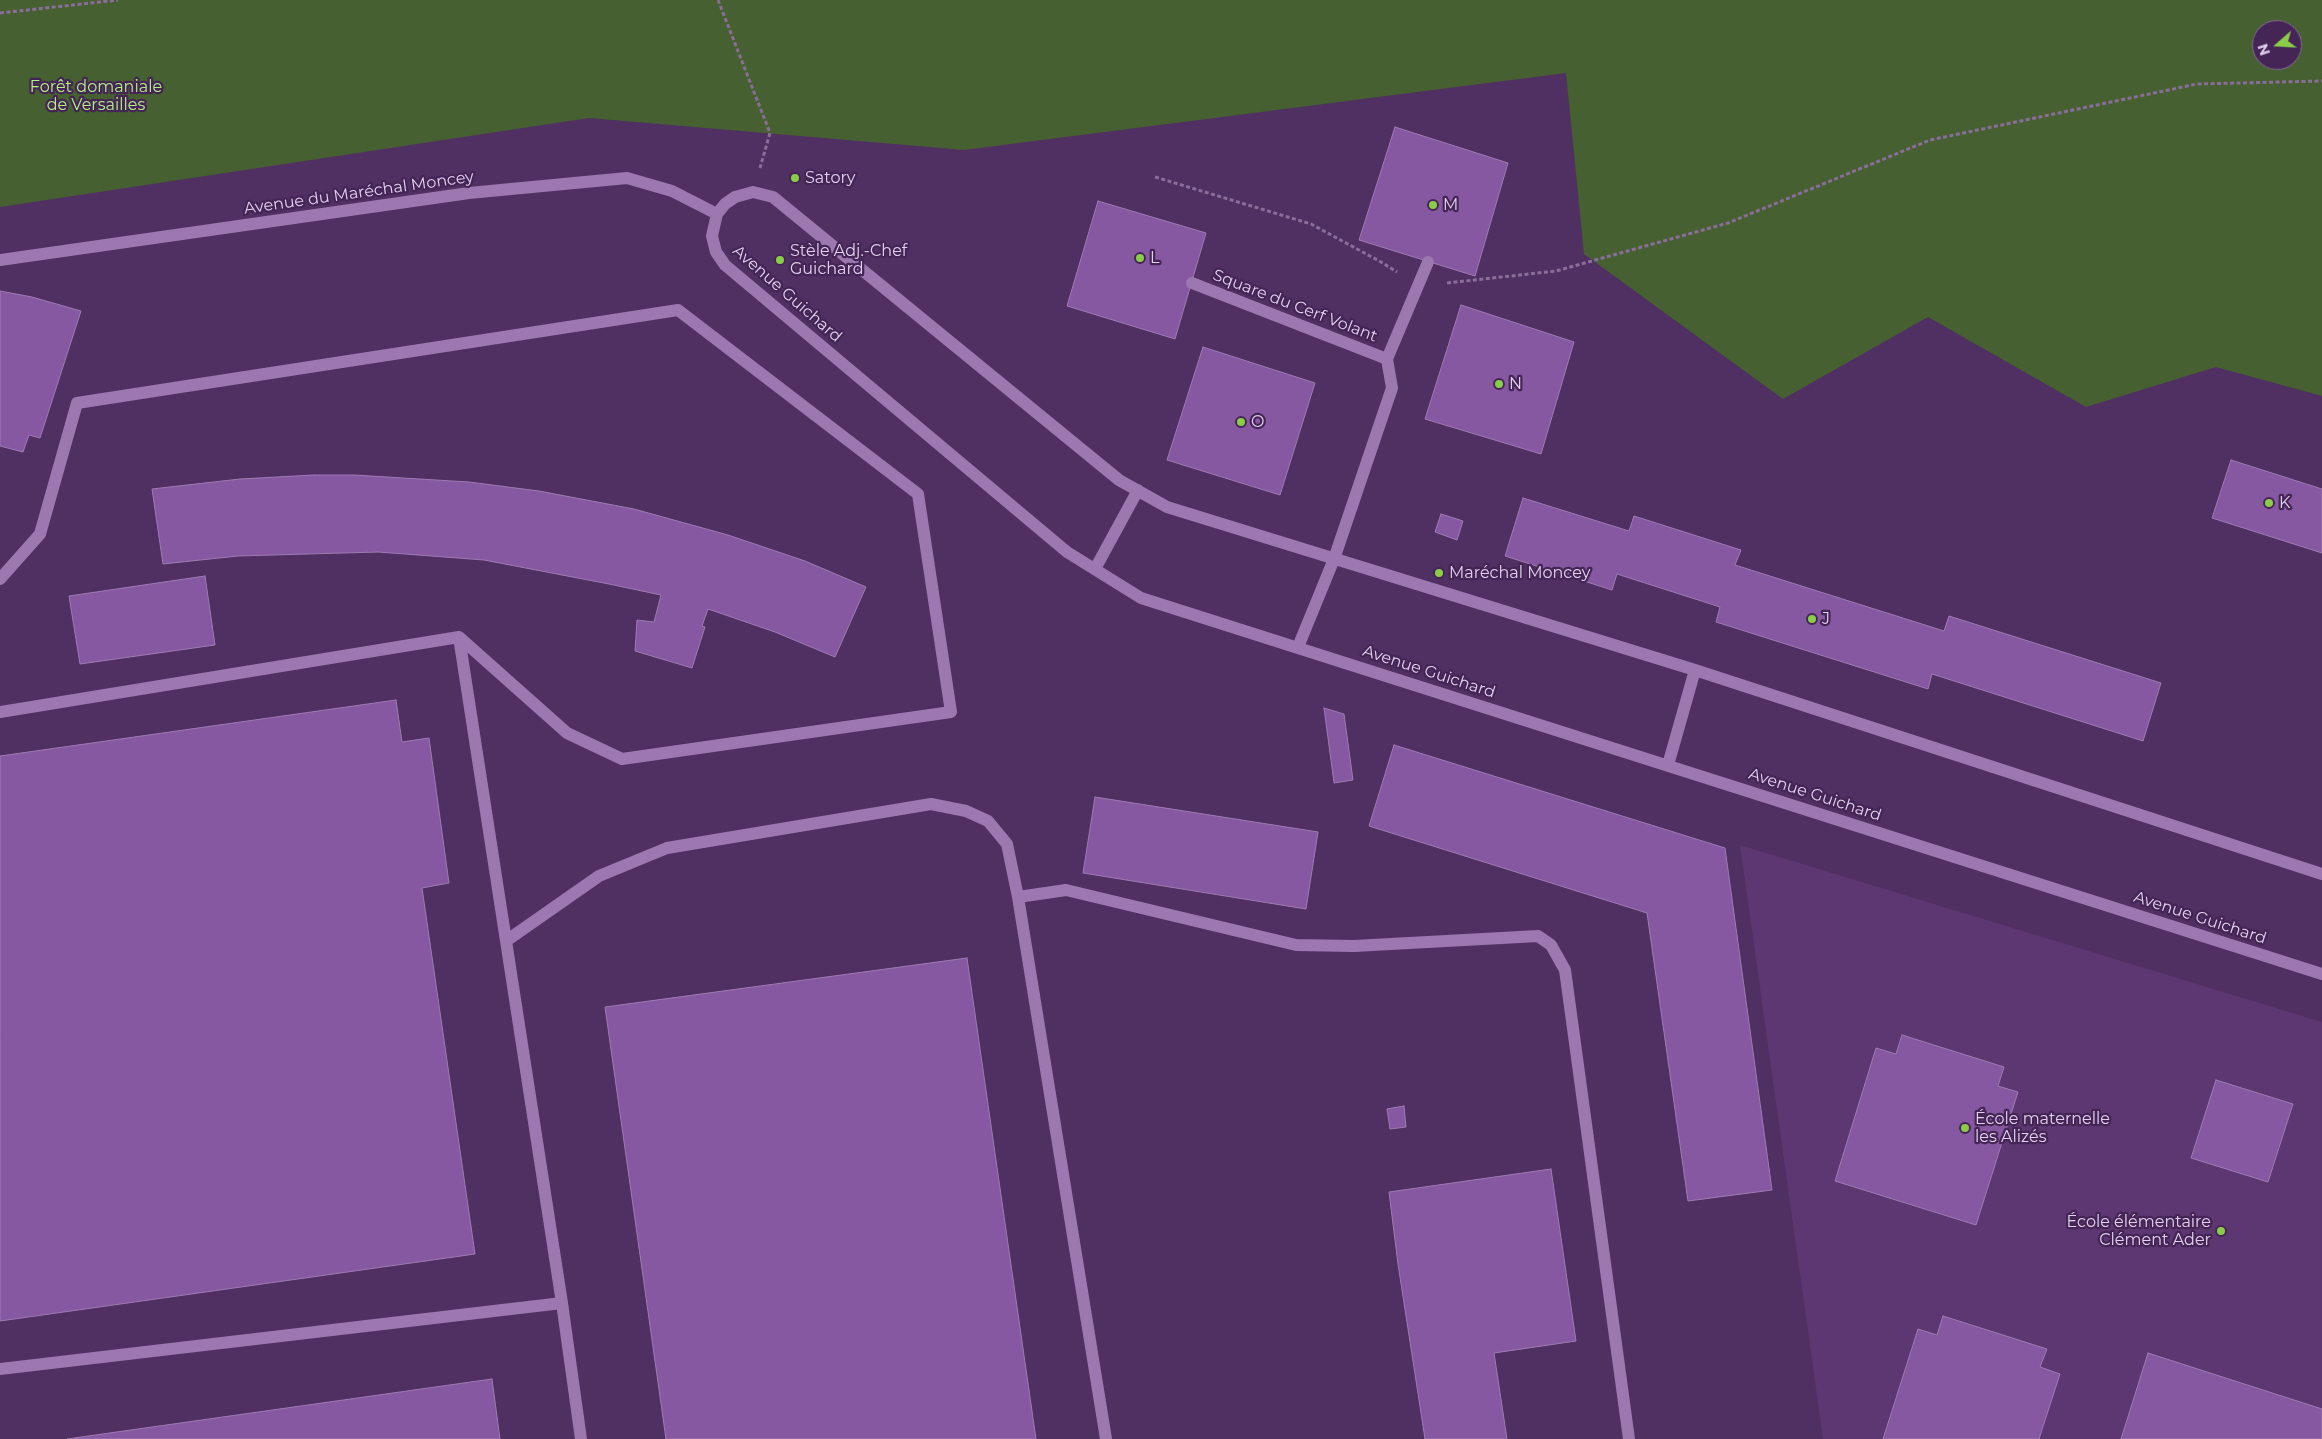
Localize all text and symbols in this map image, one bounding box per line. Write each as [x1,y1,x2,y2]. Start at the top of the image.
north arrow [2252,20,2302,70]
text: N [2253,41,2274,58]
park label: Forêt domaniale de Versailles [30,77,162,115]
street label: Avenue du Maréchal Moncey [243,167,475,219]
place label: Satory [805,168,855,188]
marker: Satory [789,172,801,184]
place label: M [1443,195,1458,215]
marker: M [1427,199,1439,211]
street label: Avenue Guichard [729,241,845,347]
place label: Stèle Adj.-Chef Guichard [790,241,907,279]
place label: L [1150,248,1159,268]
marker: L [1134,252,1146,264]
marker: Stèle Adj.-Chef Guichard [774,254,786,266]
street label: Square du Cerf Volant [1210,266,1380,346]
place label: N [1509,374,1522,394]
marker: N [1493,378,1505,390]
place label: O [1251,412,1264,432]
marker: O [1235,416,1247,428]
place label: K [2279,493,2290,513]
marker: K [2263,497,2275,509]
place label: Maréchal Moncey [1449,563,1590,583]
marker: Maréchal Moncey [1433,567,1445,579]
place label: J [1822,609,1830,629]
marker: J [1806,613,1818,625]
street label: Avenue Guichard [1360,642,1498,702]
street label: Avenue Guichard [1746,765,1884,825]
street label: Avenue Guichard [2131,888,2269,948]
place label: École maternelle les Alizés [1975,1109,2110,1147]
marker: École maternelle les Alizés [1959,1122,1971,1134]
place label: École élémentaire Clément Ader [2066,1212,2211,1250]
marker: École élémentaire Clément Ader [2215,1225,2227,1237]

